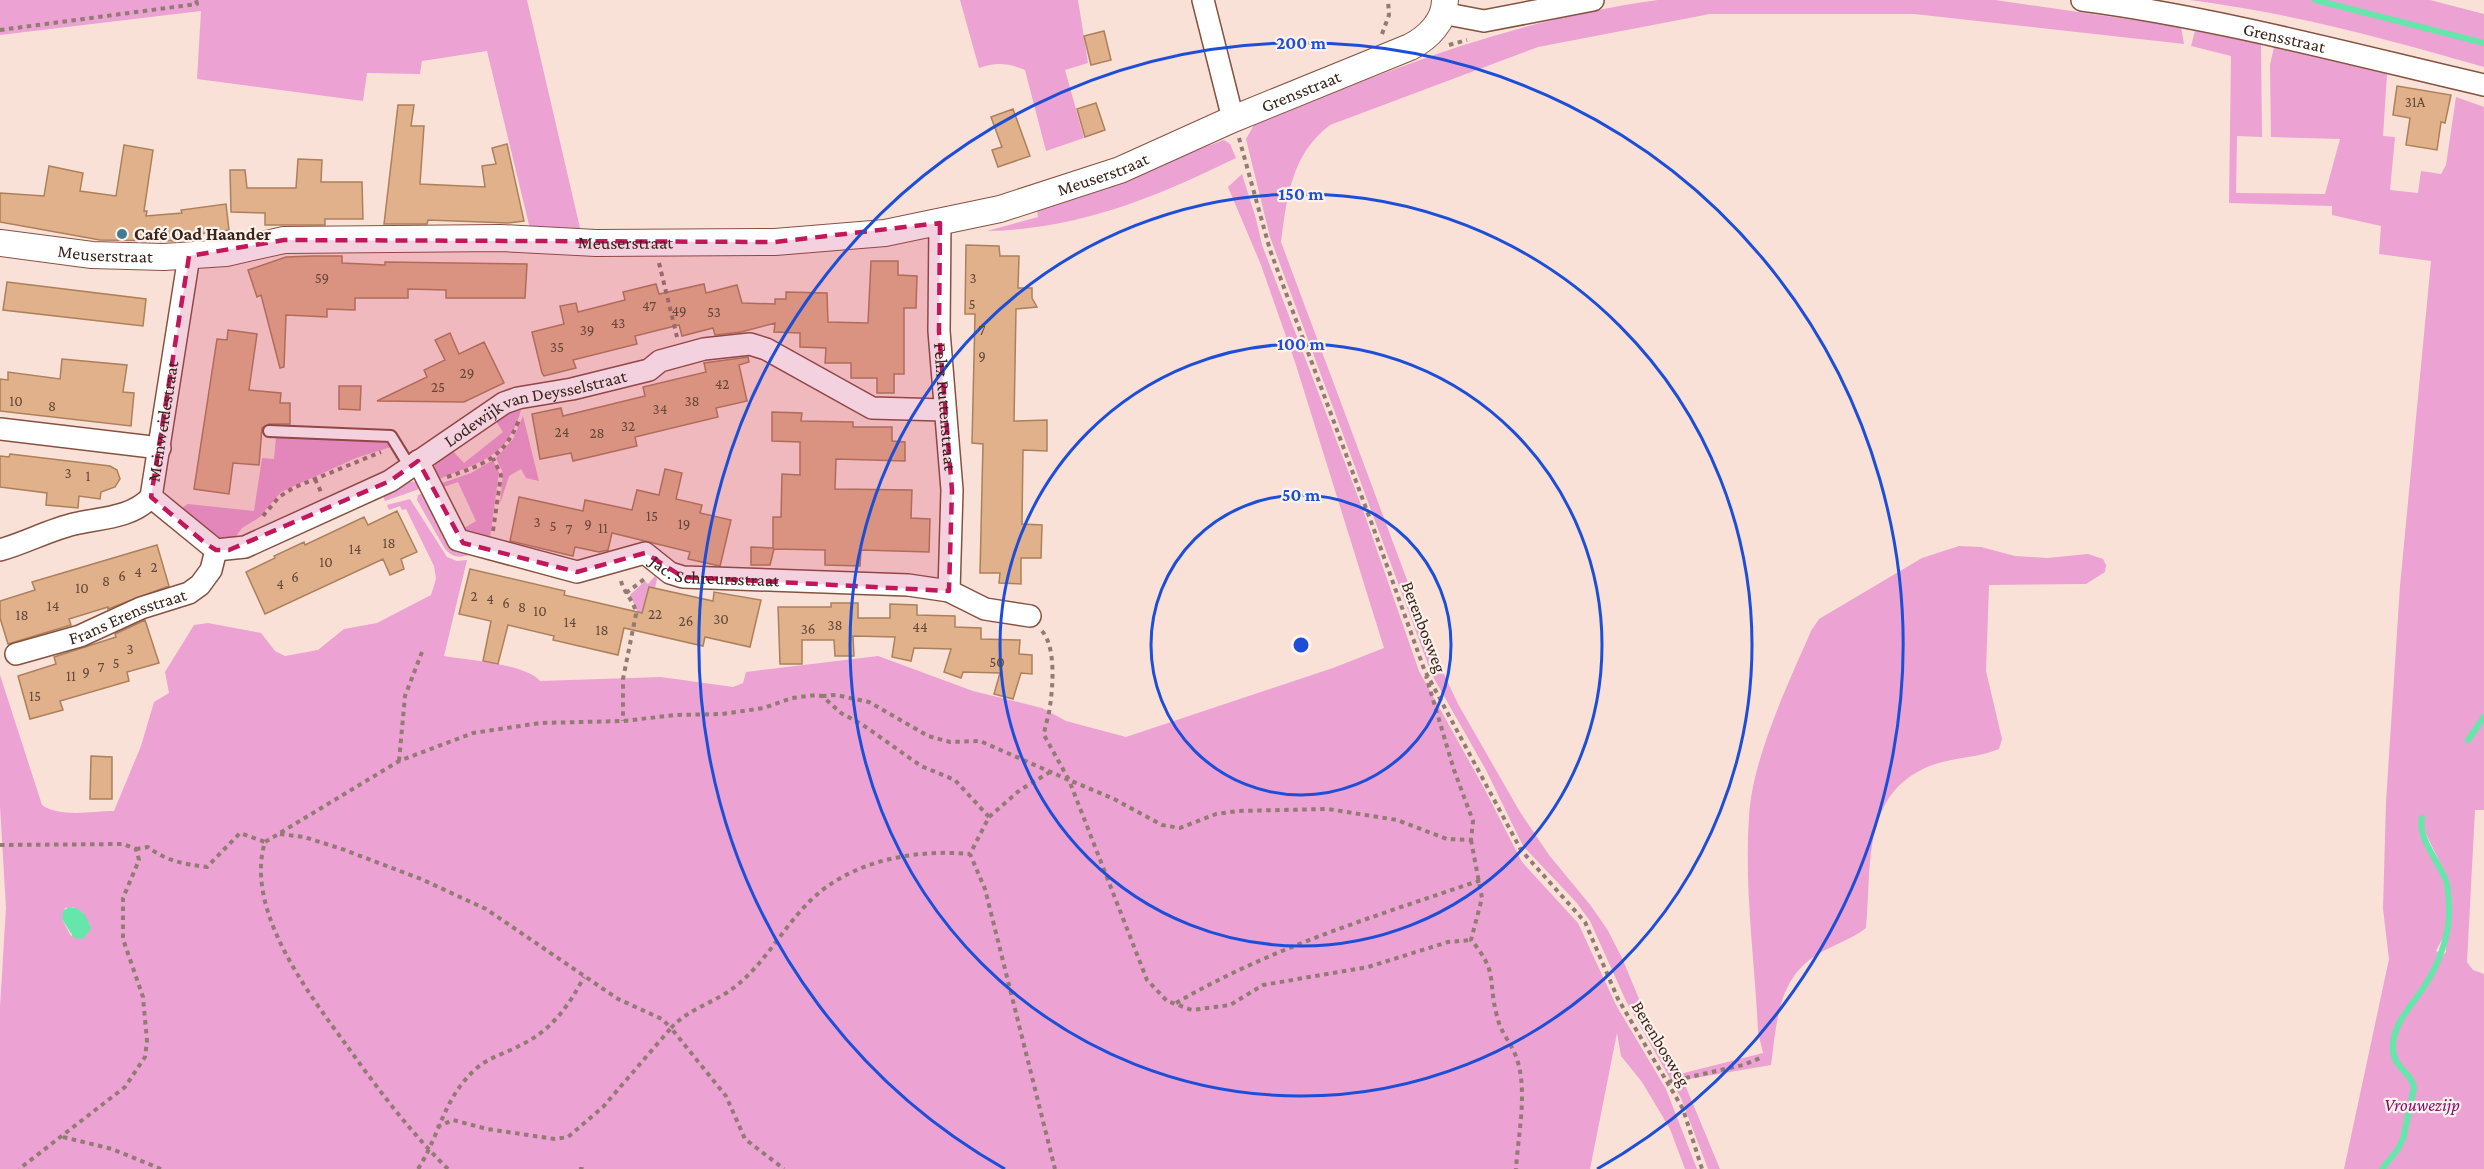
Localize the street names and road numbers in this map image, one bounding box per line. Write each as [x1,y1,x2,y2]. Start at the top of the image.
street label: Grensstraat [2241,19,2329,57]
street label: Grensstraat [1258,66,1345,116]
street label: Meuserstraat [1055,148,1153,200]
street label: Meuserstraat [577,232,674,253]
street label: Meuserstraat [56,241,154,267]
street label: Felix Ruttenstraat [930,342,960,472]
street label: Meinweidestraat [144,359,182,483]
street label: Lodewijk van Deysselstraat [440,366,630,451]
street label: Jac. Schreursstraat [644,550,781,590]
street label: Berenbosweg [1397,579,1451,676]
street label: Frans Erensstraat [66,584,190,649]
street label: Berenbosweg [1628,998,1694,1091]

